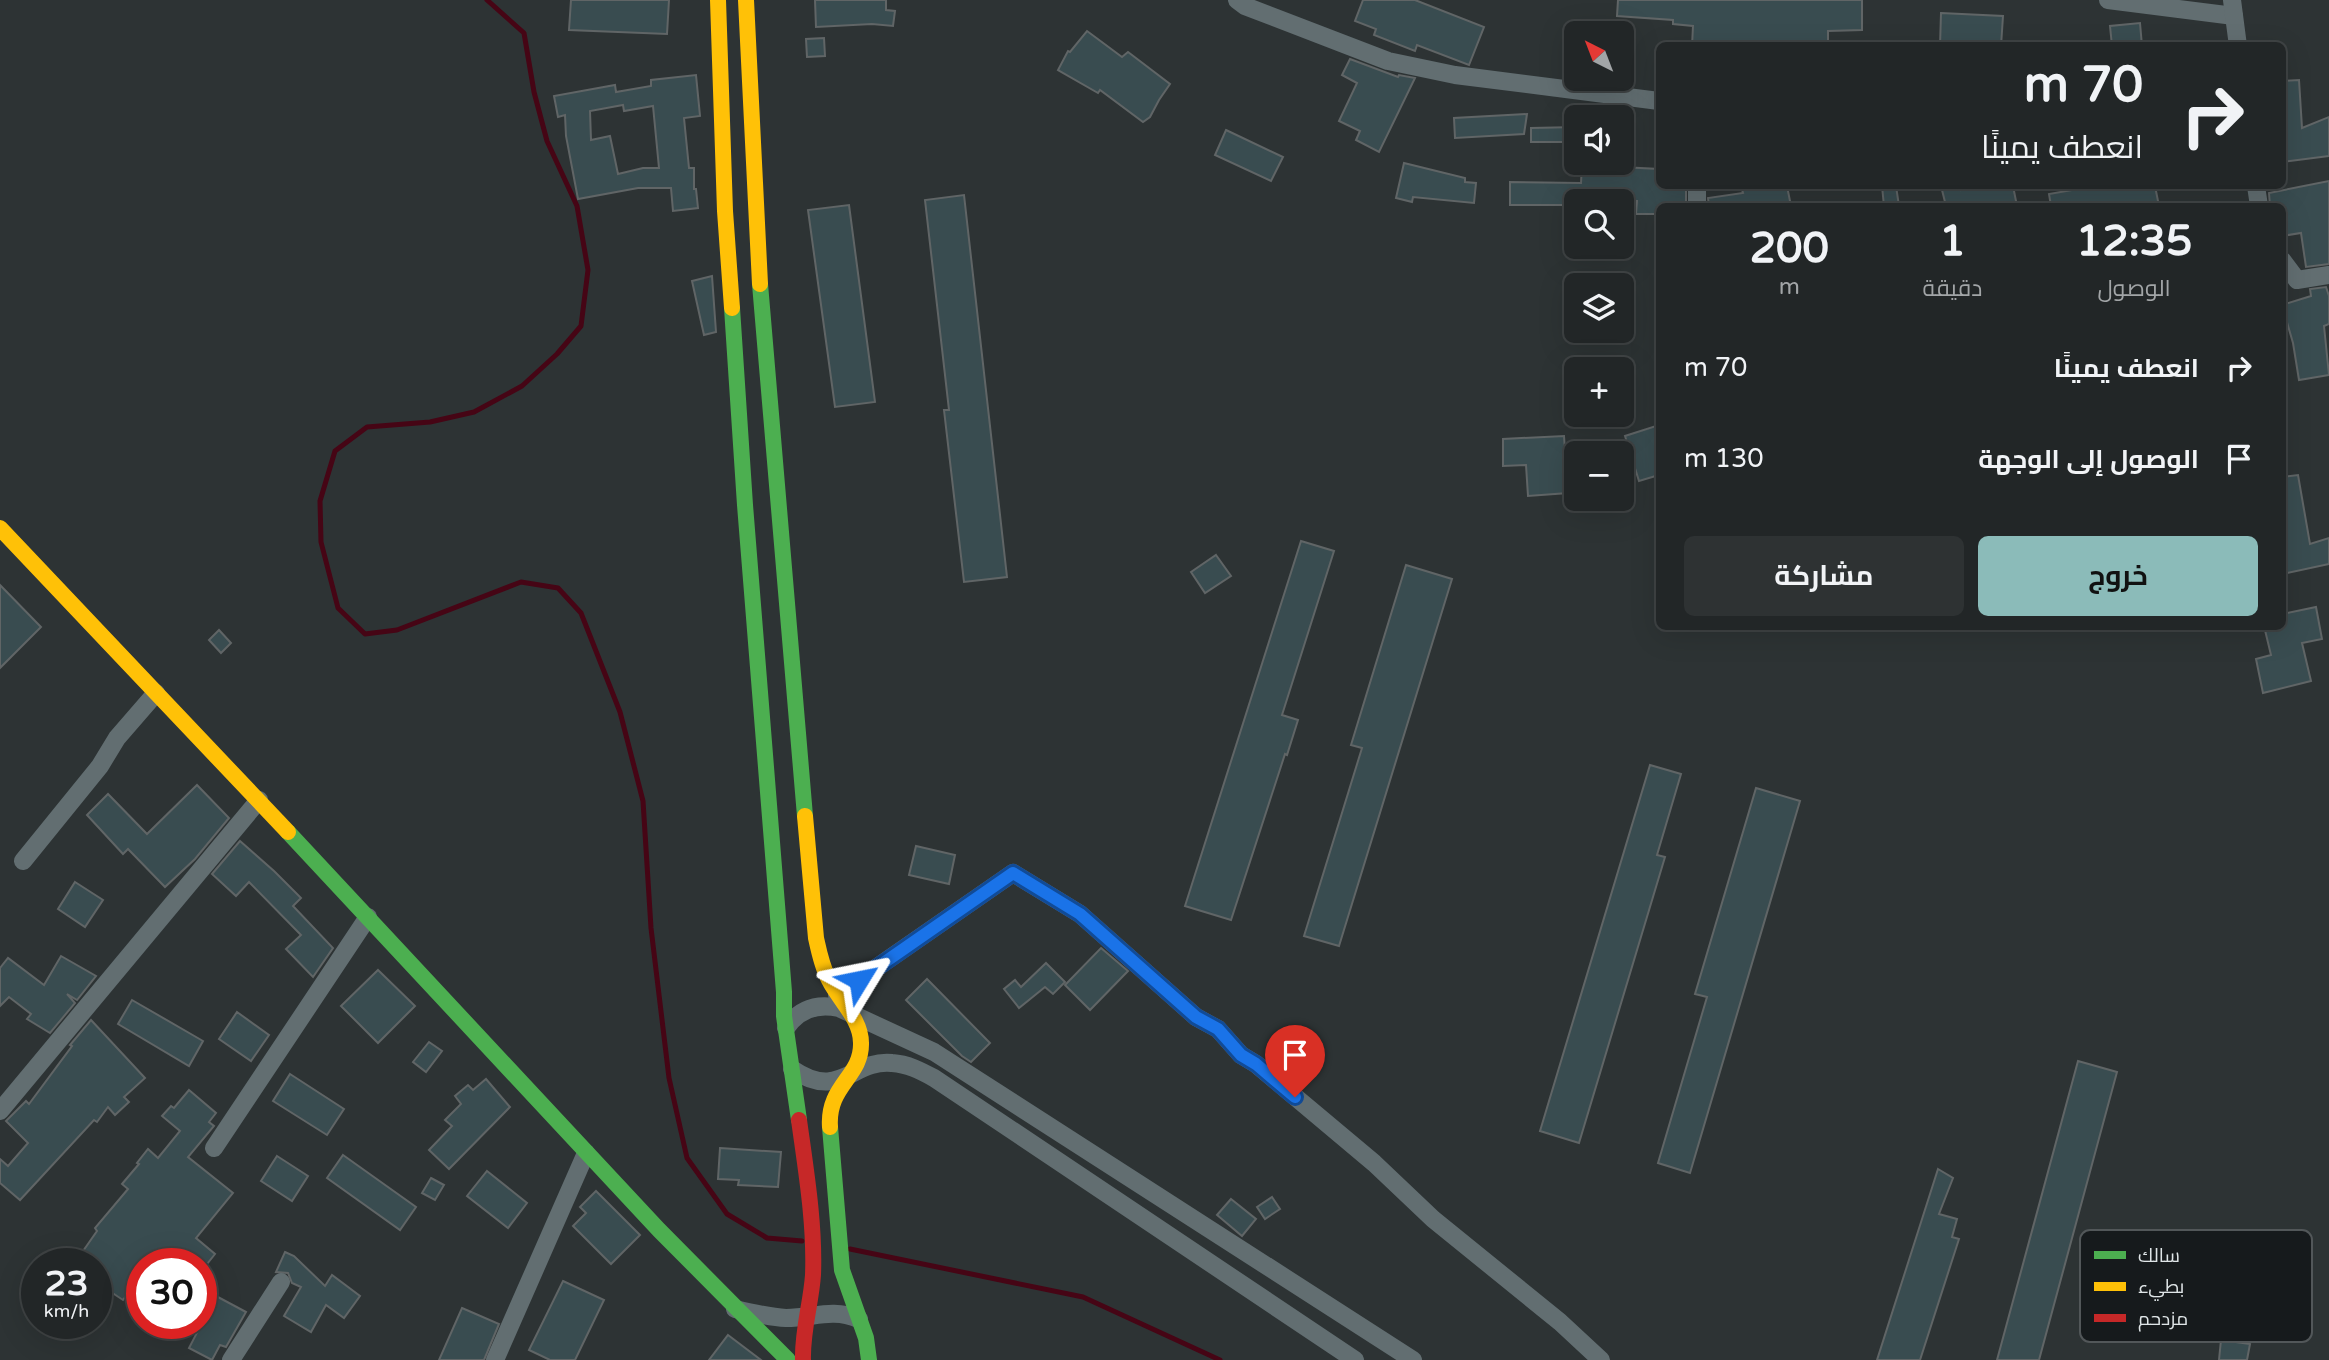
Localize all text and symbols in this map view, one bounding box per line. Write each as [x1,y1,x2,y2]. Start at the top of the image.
north arrow [1564,21,1634,91]
map controls [1564,21,1634,511]
text: 70 m [2024,56,2143,115]
icon: right [2167,70,2258,161]
button: sound [1564,105,1634,175]
text: انعطف يمينًا [1981,129,2143,167]
button: search [1564,189,1634,259]
text: 1 [1939,216,1966,267]
text: 12:35 [2076,216,2192,267]
text: 200 [1750,223,1829,274]
button: layers [1564,273,1634,343]
text: m [1779,273,1800,301]
text: دقيقة [1922,275,1982,303]
text: الوصول [2098,275,2171,303]
icon: right [2220,349,2258,387]
text: 70 m [1684,352,1747,383]
text: انعطف يمينًا [2054,353,2199,384]
button: + [1564,357,1634,427]
icon: arrive [2220,440,2258,478]
button: − [1564,441,1634,511]
text: 130 m [1684,443,1764,474]
text: الوصول إلى الوجهة [1978,444,2199,475]
button: مشاركة [1684,536,1964,616]
button: خروج [1978,536,2258,616]
position arrow [822,943,896,1017]
pin [1265,1025,1325,1097]
icon: arrive [1276,1036,1314,1074]
legend [2080,1230,2312,1342]
text: سالك [2138,1245,2180,1267]
speed limit sign: 30 [126,1248,217,1339]
text: 23 [45,1263,88,1305]
text: بطيء [2138,1276,2184,1301]
text: km/h [44,1300,89,1322]
text: مزدحم [2138,1308,2188,1332]

